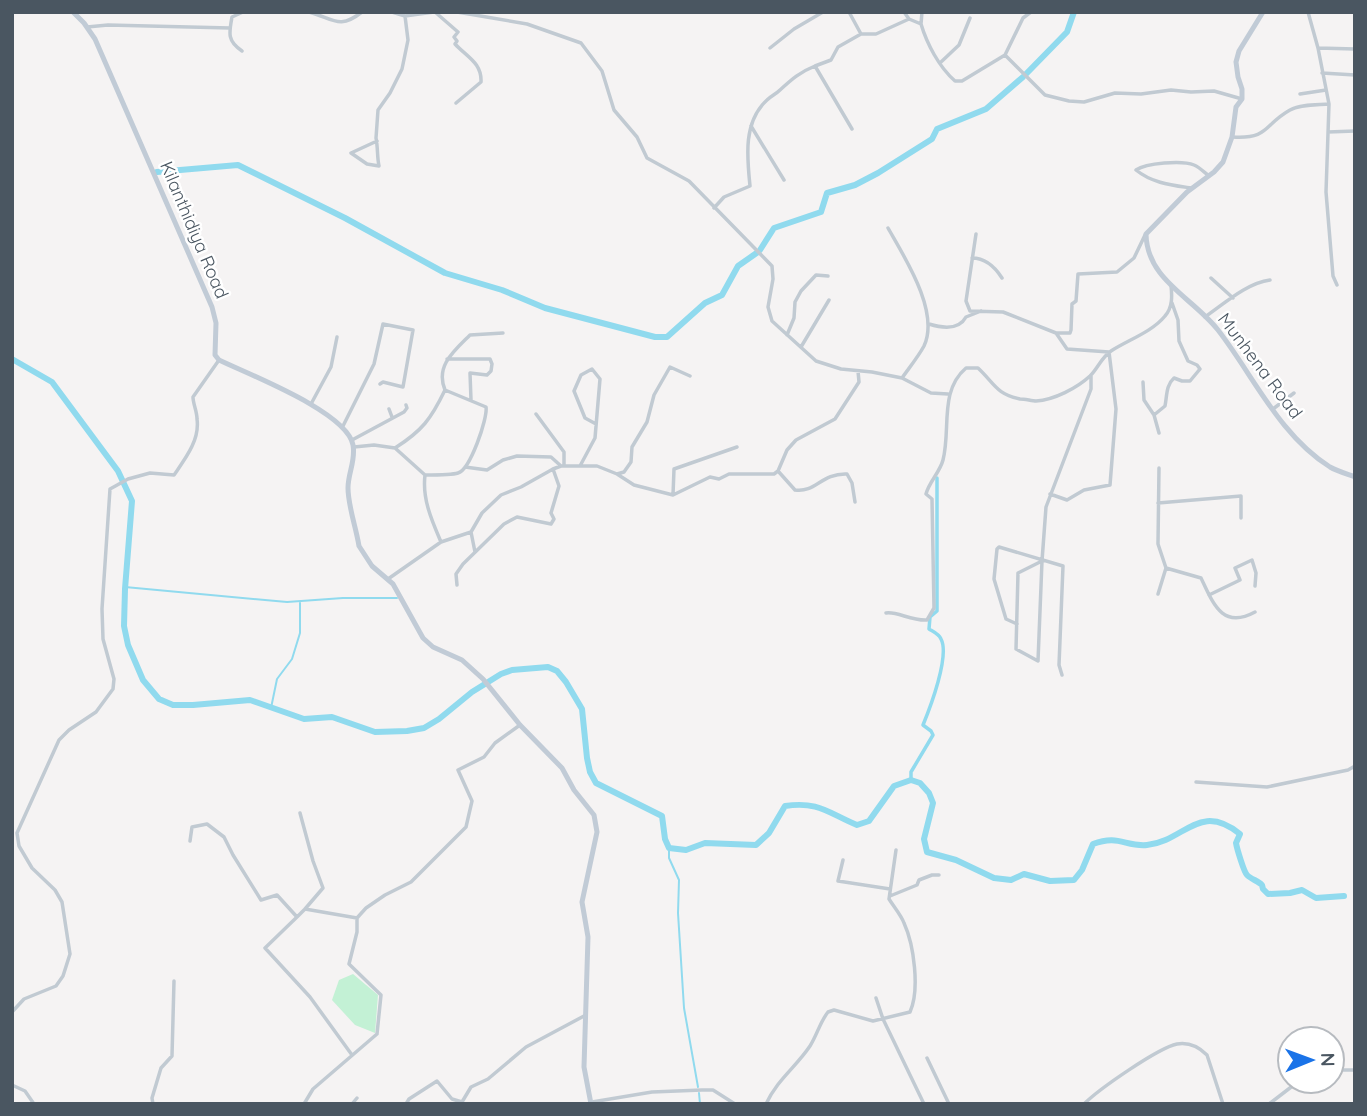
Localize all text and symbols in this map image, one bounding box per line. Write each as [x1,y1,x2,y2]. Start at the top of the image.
street label: Kilanthidiya Road [155,158,234,302]
street label: Munhena Road [1213,308,1308,423]
north arrow [1276,1025,1346,1095]
text: N [1316,1053,1340,1067]

